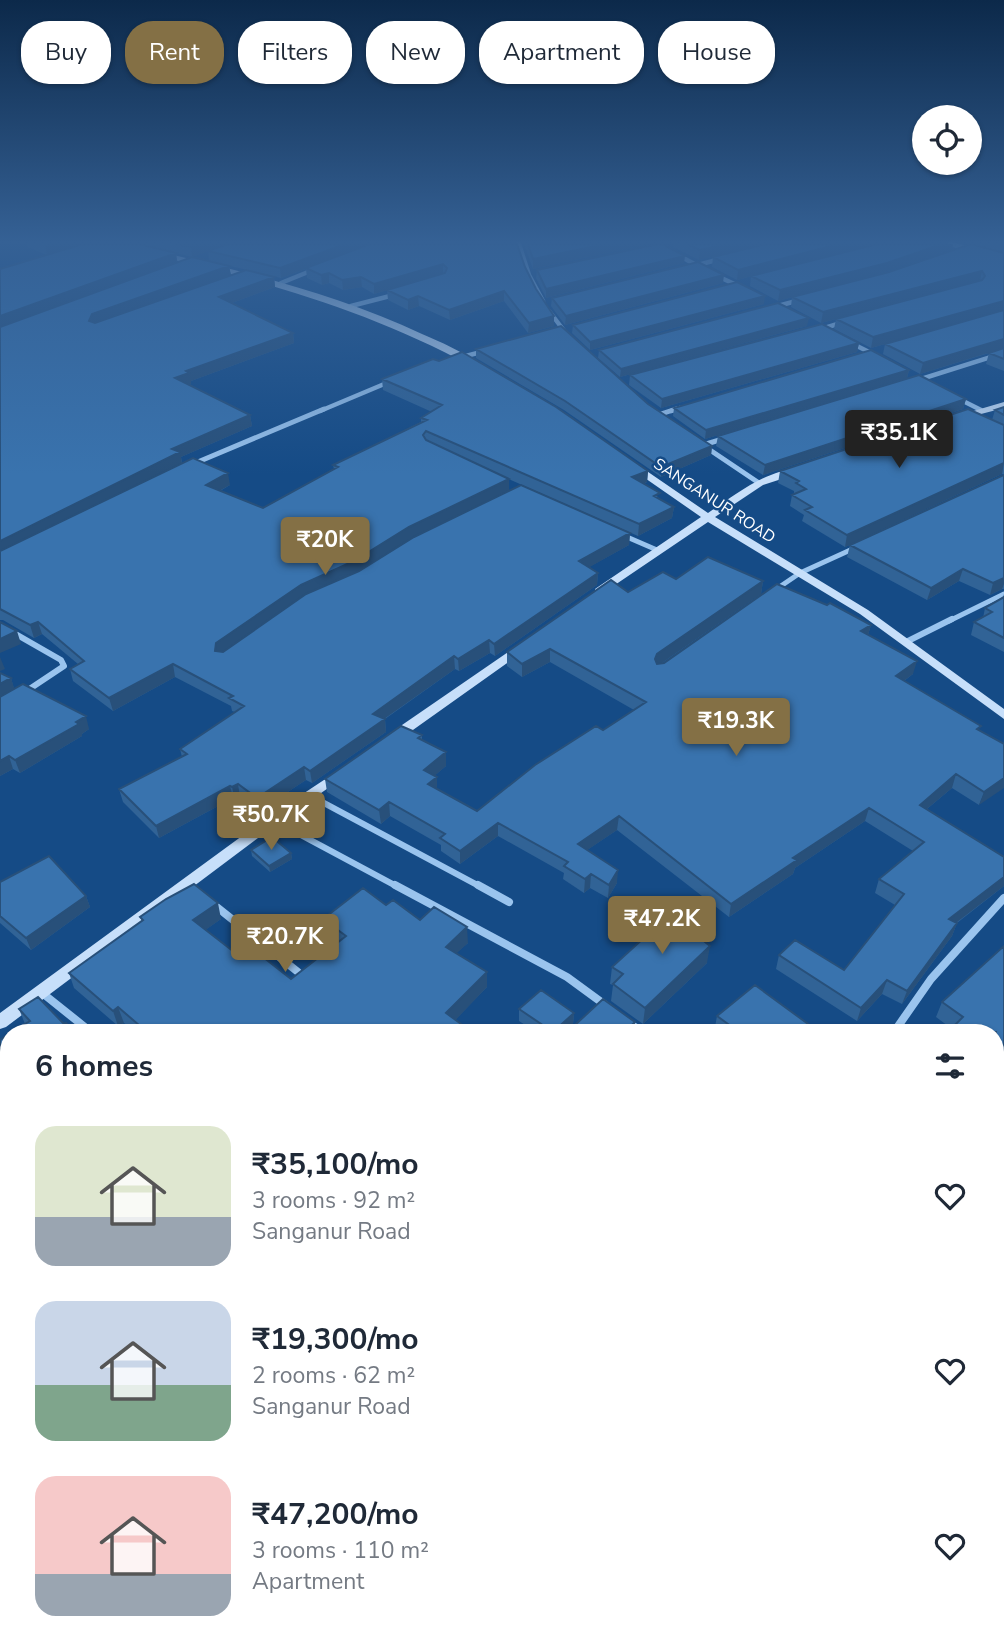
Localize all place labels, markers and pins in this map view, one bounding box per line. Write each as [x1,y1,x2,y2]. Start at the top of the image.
pin: ₹35.1K [842,410,956,470]
pin: ₹20K [284,518,366,577]
pin: ₹19.3K [679,698,793,758]
pin: ₹50.7K [214,792,328,852]
pin: ₹47.2K [605,897,719,956]
pin: ₹20.7K [228,914,342,974]

